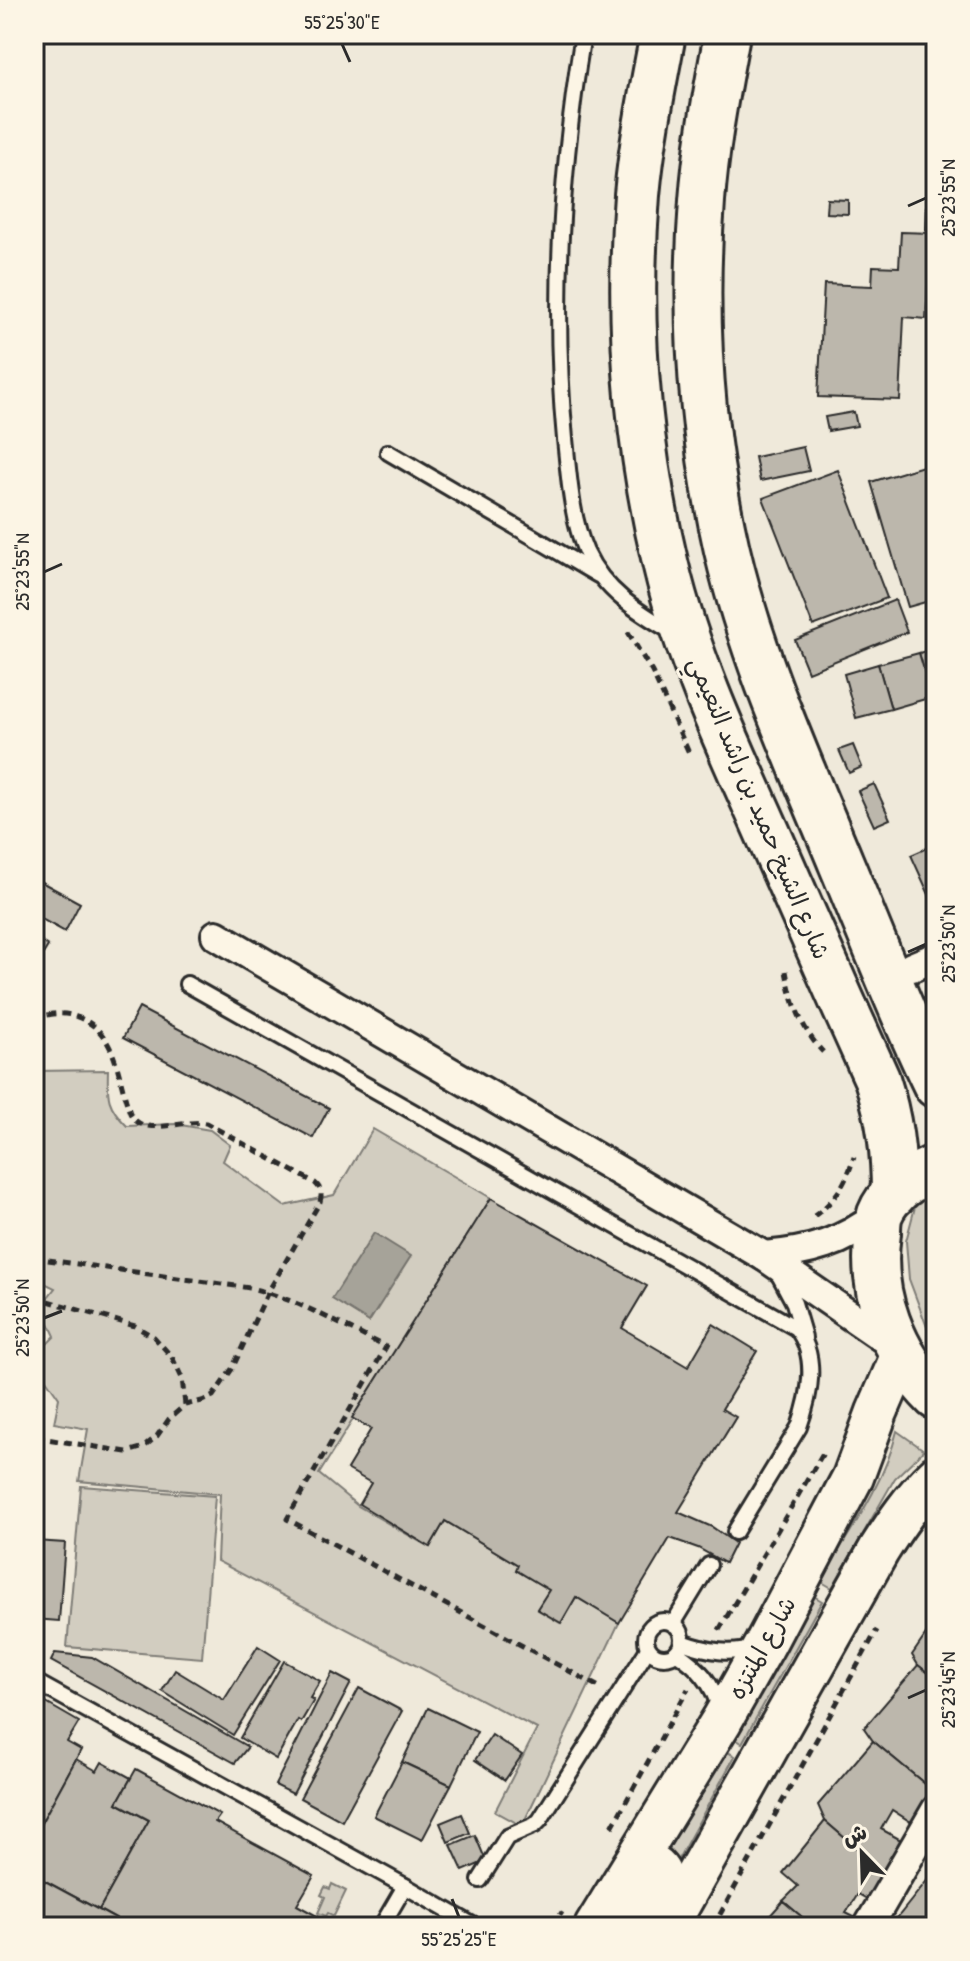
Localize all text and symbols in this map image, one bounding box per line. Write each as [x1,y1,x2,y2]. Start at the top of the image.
text: 55°25'30"E [304,8,380,35]
text: 25°23'55"N [934,159,961,237]
text: 25°23'55"N [8,533,35,611]
street label: شارع الشيخ حميد بن راشد النعيمي [676,651,838,966]
text: 25°23'50"N [934,905,961,983]
text: 25°23'50"N [8,1279,35,1357]
street label: شارع المنتزه [720,1590,804,1706]
text: 25°23'45"N [934,1652,961,1728]
north arrow [822,1813,902,1893]
text: ش [837,1816,871,1853]
text: 55°25'25"E [421,1925,497,1952]

